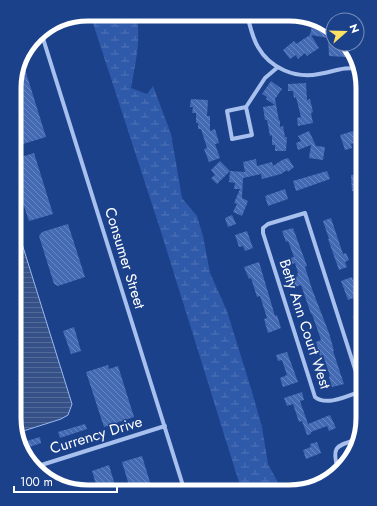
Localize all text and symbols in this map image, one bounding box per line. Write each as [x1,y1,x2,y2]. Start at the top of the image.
north arrow [325,12,365,52]
text: N [345,22,363,35]
street label: Consumer Street [99,205,151,312]
street label: Betty Ann Court West [274,256,336,392]
street label: Currency Drive [47,410,145,459]
scale bar [14,468,117,494]
text: 100 m [20,473,53,491]

